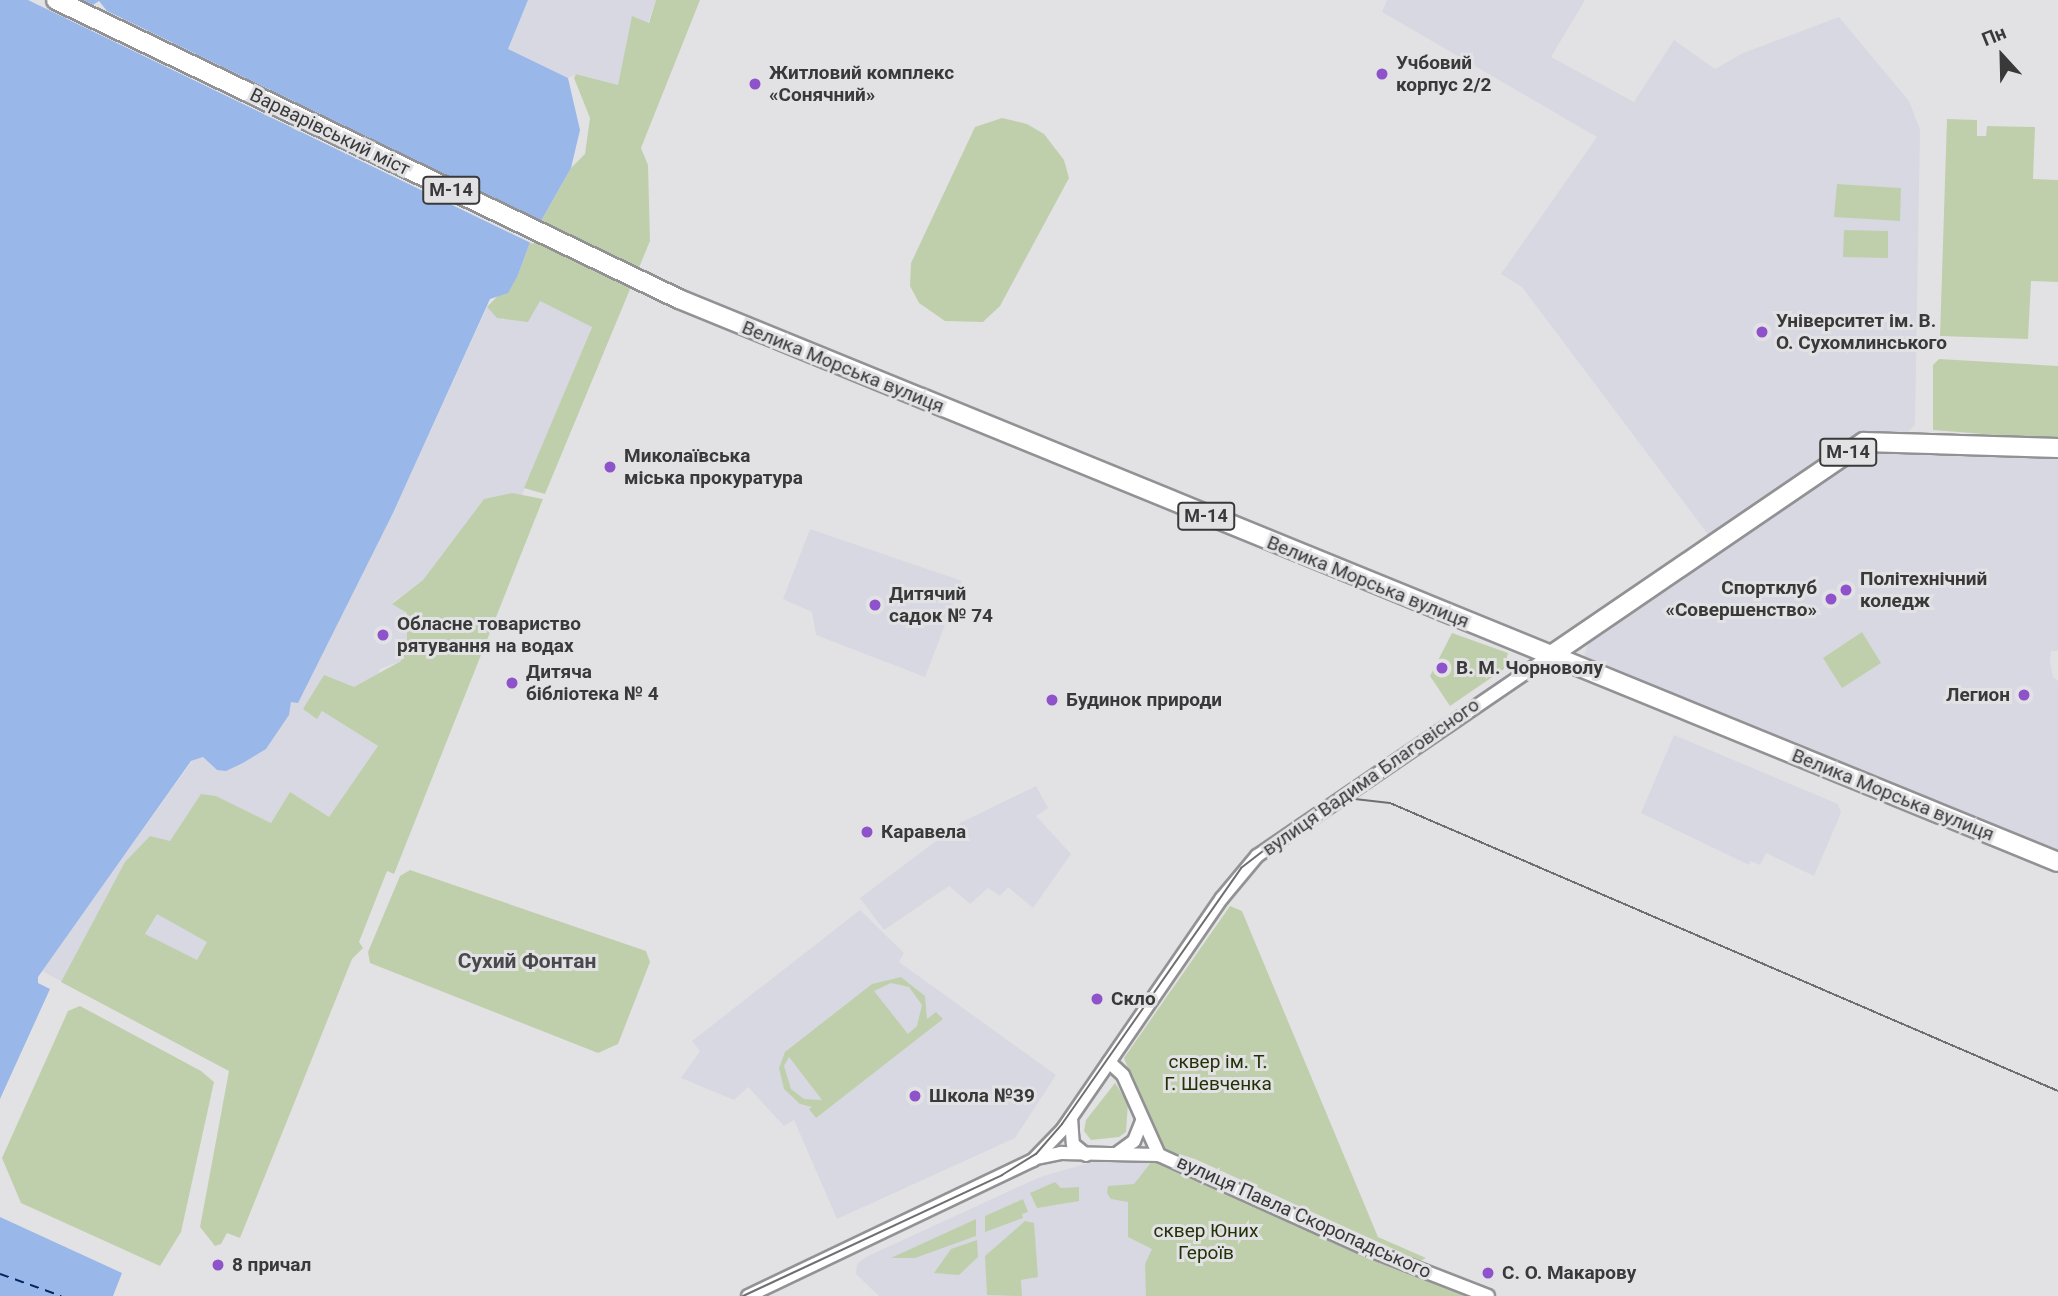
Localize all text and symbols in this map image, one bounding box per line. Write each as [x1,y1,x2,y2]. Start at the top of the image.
north arrow [1967,21,2037,91]
text: Пн [1978,21,2009,51]
place label: Учбовий корпус 2/2 [1396,52,1491,96]
place label: Житловий комплекс «Сонячний» [769,62,954,106]
marker: Учбовий корпус 2/2 [1374,66,1390,82]
marker: Житловий комплекс «Сонячний» [747,76,763,92]
street label: Варварівський міст [246,83,414,181]
road number: М-14 [421,176,481,204]
place label: Університет ім. В. О. Сухомлинського [1776,310,1947,354]
street label: Велика Морська вулиця [739,316,947,418]
marker: Університет ім. В. О. Сухомлинського [1754,324,1770,340]
road number: М-14 [1818,438,1878,466]
place label: Миколаївська міська прокуратура [624,445,803,489]
marker: Миколаївська міська прокуратура [602,459,618,475]
road number: М-14 [1176,502,1236,530]
street label: Велика Морська вулиця [1264,531,1472,633]
place label: Політехнічний коледж [1860,568,1987,612]
place label: Спортклуб «Совершенство» [1665,577,1817,621]
marker: Політехнічний коледж [1838,582,1854,598]
place label: Дитячий садок № 74 [889,583,993,627]
marker: Спортклуб «Совершенство» [1823,591,1839,607]
marker: Дитячий садок № 74 [867,597,883,613]
place label: Обласне товариство рятування на водах [397,613,581,657]
marker: Обласне товариство рятування на водах [375,627,391,643]
place label: В. М. Чорноволу [1456,657,1603,679]
marker: В. М. Чорноволу [1434,660,1450,676]
place label: Дитяча бібліотека № 4 [526,661,659,705]
marker: Дитяча бібліотека № 4 [504,675,520,691]
place label: Легион [1946,684,2010,706]
marker: Легион [2016,687,2032,703]
place label: Будинок природи [1066,689,1222,711]
marker: Будинок природи [1044,692,1060,708]
street label: вулиця Вадима Благовісного [1258,693,1484,861]
street label: Велика Морська вулиця [1789,744,1997,846]
place label: Каравела [881,821,966,843]
marker: Каравела [859,824,875,840]
district label: Сухий Фонтан [458,948,596,974]
place label: Скло [1111,988,1156,1010]
marker: Скло [1089,991,1105,1007]
park label: сквер ім. Т. Г. Шевченка [1164,1051,1272,1095]
place label: Школа №39 [929,1085,1035,1107]
marker: Школа №39 [907,1088,923,1104]
street label: вулиця Павла Скоропадського [1173,1150,1435,1284]
park label: сквер Юних Героїв [1154,1220,1258,1264]
place label: 8 причал [232,1254,311,1276]
marker: 8 причал [210,1257,226,1273]
place label: С. О. Макарову [1502,1262,1636,1284]
marker: С. О. Макарову [1480,1265,1496,1281]

